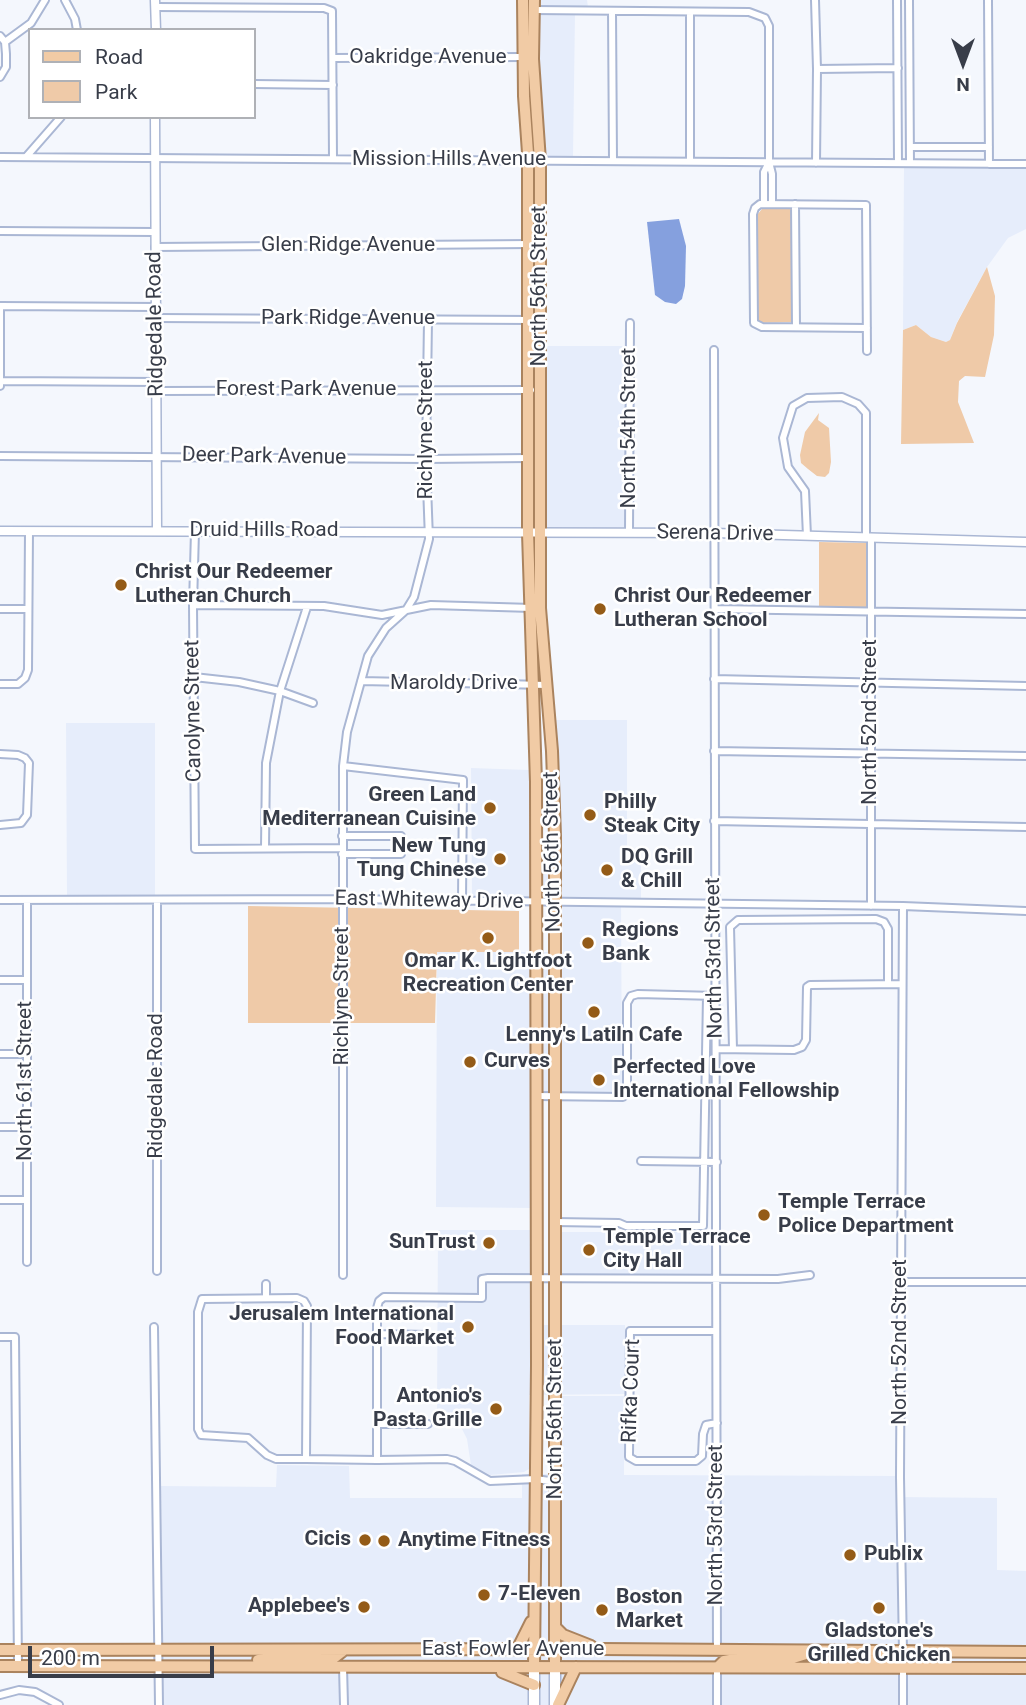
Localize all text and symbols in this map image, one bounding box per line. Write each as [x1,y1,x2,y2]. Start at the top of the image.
legend [28,28,256,119]
north arrow [928,28,998,98]
text: Road [95,45,143,69]
street label: Oakridge Avenue [349,45,507,71]
text: N [956,73,970,96]
text: Park [95,80,137,104]
street label: Mission Hills Avenue [352,147,546,173]
street label: North 56th Street [527,206,553,366]
street label: Glen Ridge Avenue [261,233,435,259]
street label: Ridgedale Road [142,251,170,397]
street label: Park Ridge Avenue [261,306,435,332]
street label: North 54th Street [617,348,643,508]
street label: Richlyne Street [414,361,440,499]
street label: Forest Park Avenue [216,377,396,403]
street label: Deer Park Avenue [182,443,346,471]
street label: Druid Hills Road [189,518,339,544]
street label: Serena Drive [656,520,774,548]
place label: Christ Our Redeemer Lutheran Church [135,560,333,610]
marker: Christ Our Redeemer Lutheran Church [113,577,129,593]
place label: Christ Our Redeemer Lutheran School [614,584,812,634]
marker: Christ Our Redeemer Lutheran School [592,601,608,617]
street label: North 52nd Street [858,639,884,805]
street label: Carolyne Street [180,640,208,782]
street label: Maroldy Drive [390,671,518,697]
street label: North 56th Street [539,771,567,933]
place label: Green Land Mediterranean Cuisine [262,783,476,833]
place label: Philly Steak City [604,790,700,840]
marker: Green Land Mediterranean Cuisine [482,800,498,816]
marker: Philly Steak City [582,807,598,823]
place label: New Tung Tung Chinese [357,834,486,884]
place label: DQ Grill & Chill [621,845,693,895]
marker: New Tung Tung Chinese [492,851,508,867]
marker: DQ Grill & Chill [599,862,615,878]
street label: North 53rd Street [701,877,729,1039]
street label: East Whiteway Drive [334,887,524,915]
place label: Regions Bank [602,918,679,968]
street label: Richlyne Street [330,927,356,1065]
marker: Omar K. Lightfoot Recreation Center [480,930,496,946]
marker: Regions Bank [580,935,596,951]
place label: Omar K. Lightfoot Recreation Center [403,949,573,999]
street label: North 61st Street [13,1001,39,1161]
marker: Lenny's Latiln Cafe [586,1004,602,1020]
street label: Ridgedale Road [144,1013,170,1159]
place label: Lenny's Latiln Cafe [506,1023,682,1049]
place label: Curves [484,1049,550,1075]
marker: Curves [462,1054,478,1070]
place label: Perfected Love International Fellowship [613,1055,839,1105]
marker: Perfected Love International Fellowship [591,1072,607,1088]
place label: Temple Terrace Police Department [778,1190,954,1240]
marker: Temple Terrace Police Department [756,1207,772,1223]
place label: Temple Terrace City Hall [603,1225,750,1275]
place label: SunTrust [389,1230,475,1256]
marker: SunTrust [481,1235,497,1251]
marker: Temple Terrace City Hall [581,1242,597,1258]
street label: North 52nd Street [888,1259,914,1425]
place label: Jerusalem International Food Market [229,1302,454,1352]
marker: Jerusalem International Food Market [460,1319,476,1335]
street label: Rifka Court [618,1338,646,1444]
street label: North 56th Street [543,1339,569,1499]
place label: Antonio's Pasta Grille [373,1384,482,1434]
marker: Antonio's Pasta Grille [488,1401,504,1417]
street label: North 53rd Street [704,1444,730,1606]
place label: Cicis [304,1527,351,1553]
place label: Anytime Fitness [398,1528,550,1554]
marker: Cicis [357,1532,373,1548]
marker: Anytime Fitness [376,1533,392,1549]
place label: Publix [864,1542,923,1568]
marker: Publix [842,1547,858,1563]
place label: 7-Eleven [498,1582,581,1608]
place label: Boston Market [616,1585,683,1635]
marker: 7-Eleven [476,1587,492,1603]
place label: Applebee's [248,1594,350,1620]
marker: Applebee's [356,1599,372,1615]
marker: Gladstone's Grilled Chicken [871,1600,887,1616]
marker: Boston Market [594,1602,610,1618]
place label: Gladstone's Grilled Chicken [807,1619,951,1669]
scale bar [32,1632,217,1676]
street label: East Fowler Avenue [422,1637,604,1663]
text: 200 m [41,1646,100,1670]

